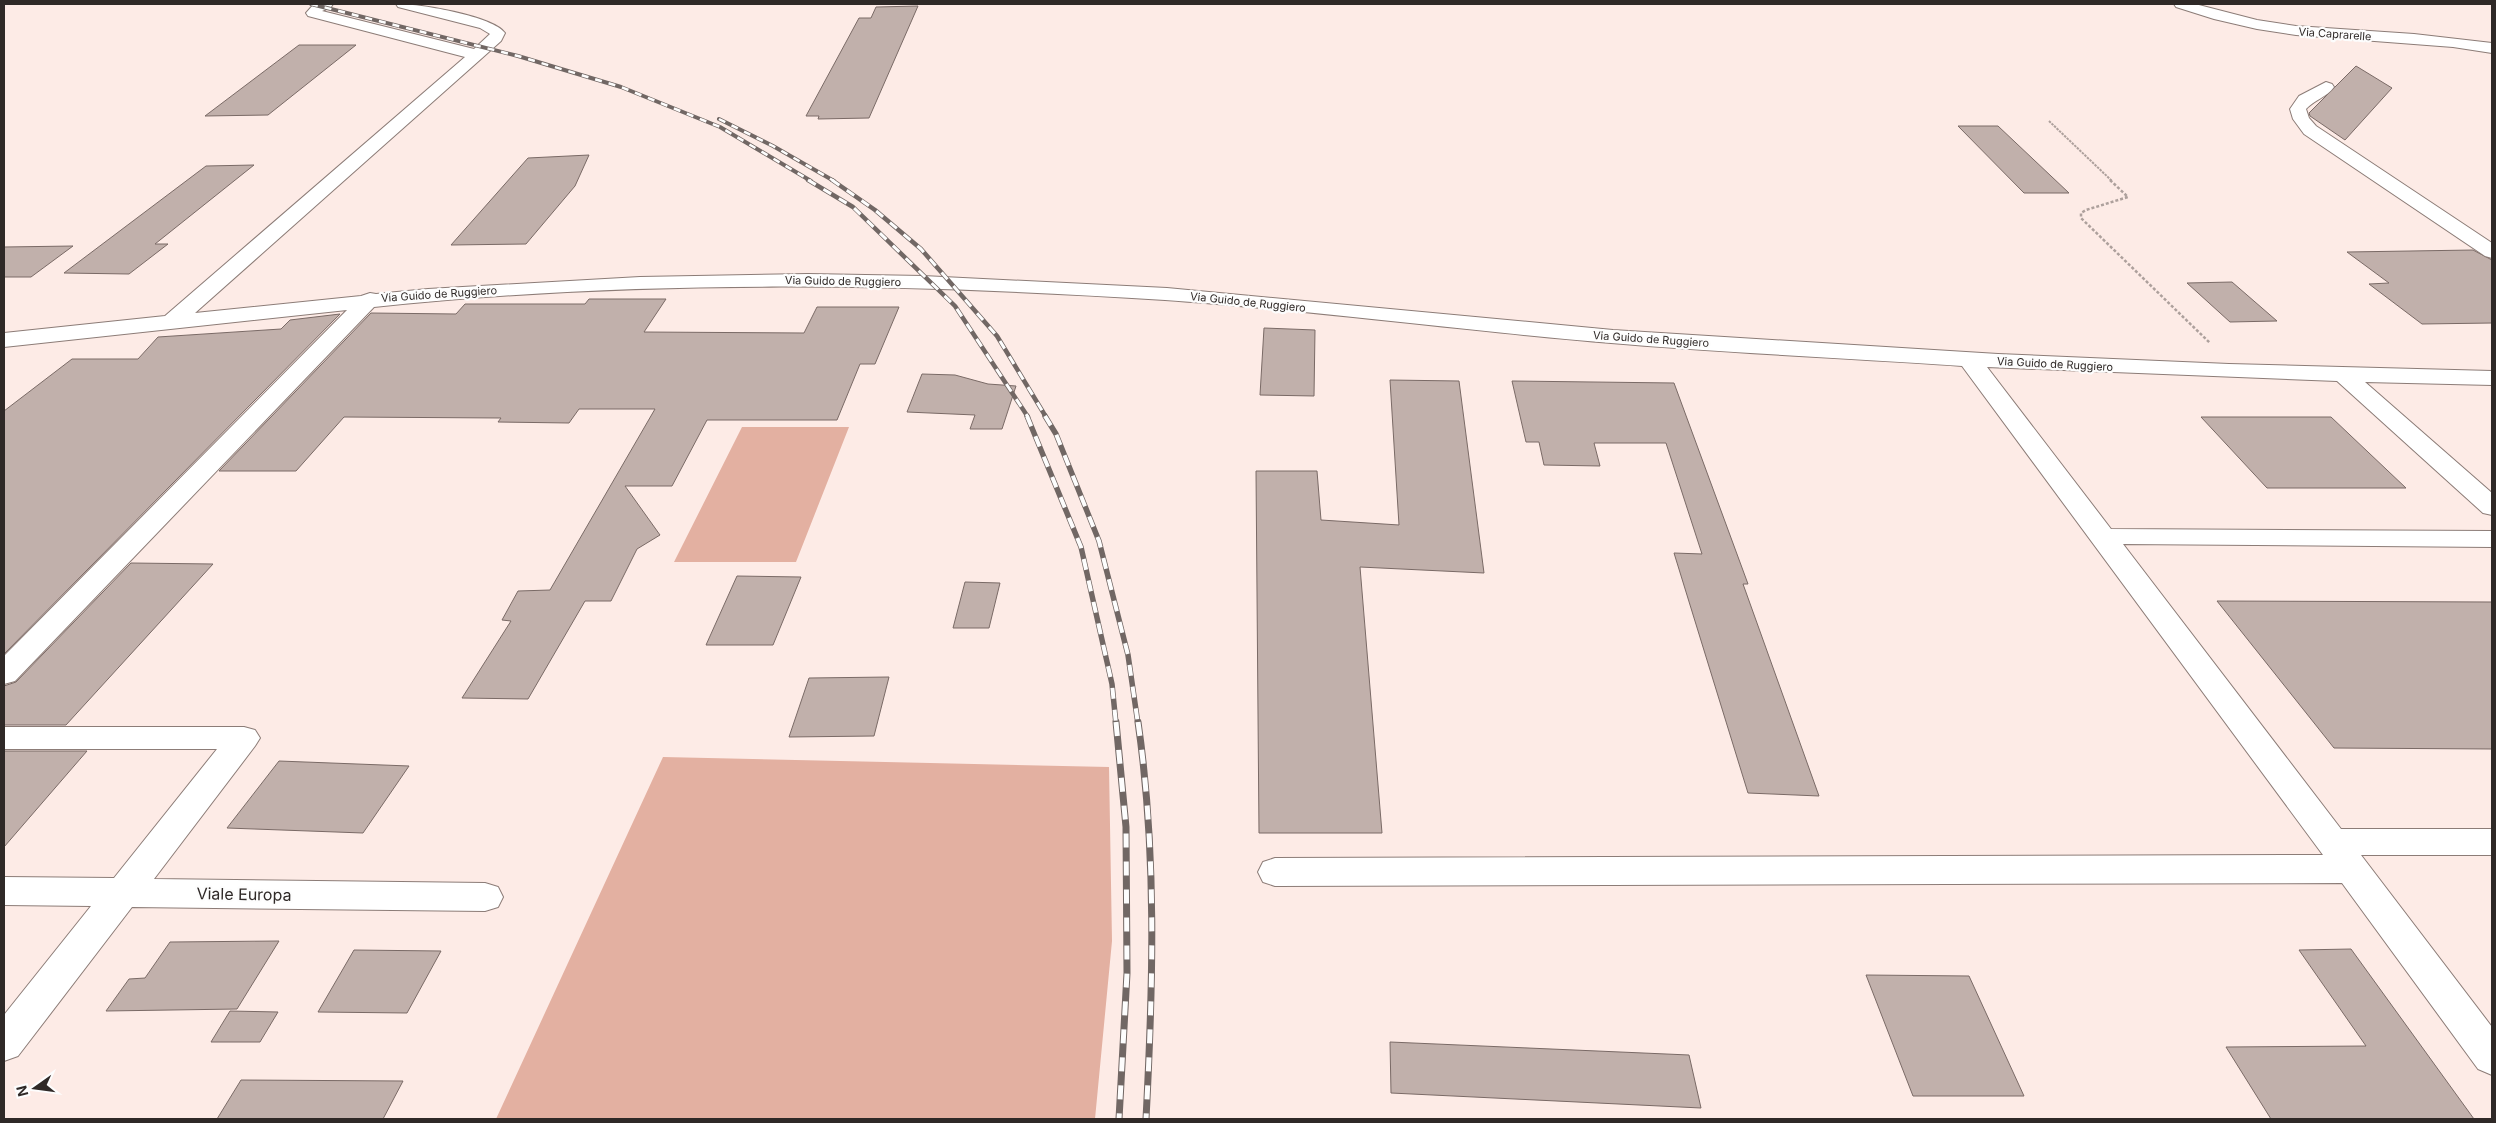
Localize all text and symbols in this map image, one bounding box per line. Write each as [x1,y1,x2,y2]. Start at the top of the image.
street label: Via Caprarelle [2298,24,2372,44]
street label: Via Guido de Ruggiero [785,273,902,289]
street label: Via Guido de Ruggiero [381,283,498,305]
street label: Via Guido de Ruggiero [1189,289,1307,315]
street label: Via Guido de Ruggiero [1593,328,1710,350]
street label: Via Guido de Ruggiero [1997,354,2114,374]
street label: Viale Europa [196,883,292,905]
north arrow [10,1063,60,1113]
text: N [12,1084,31,1098]

